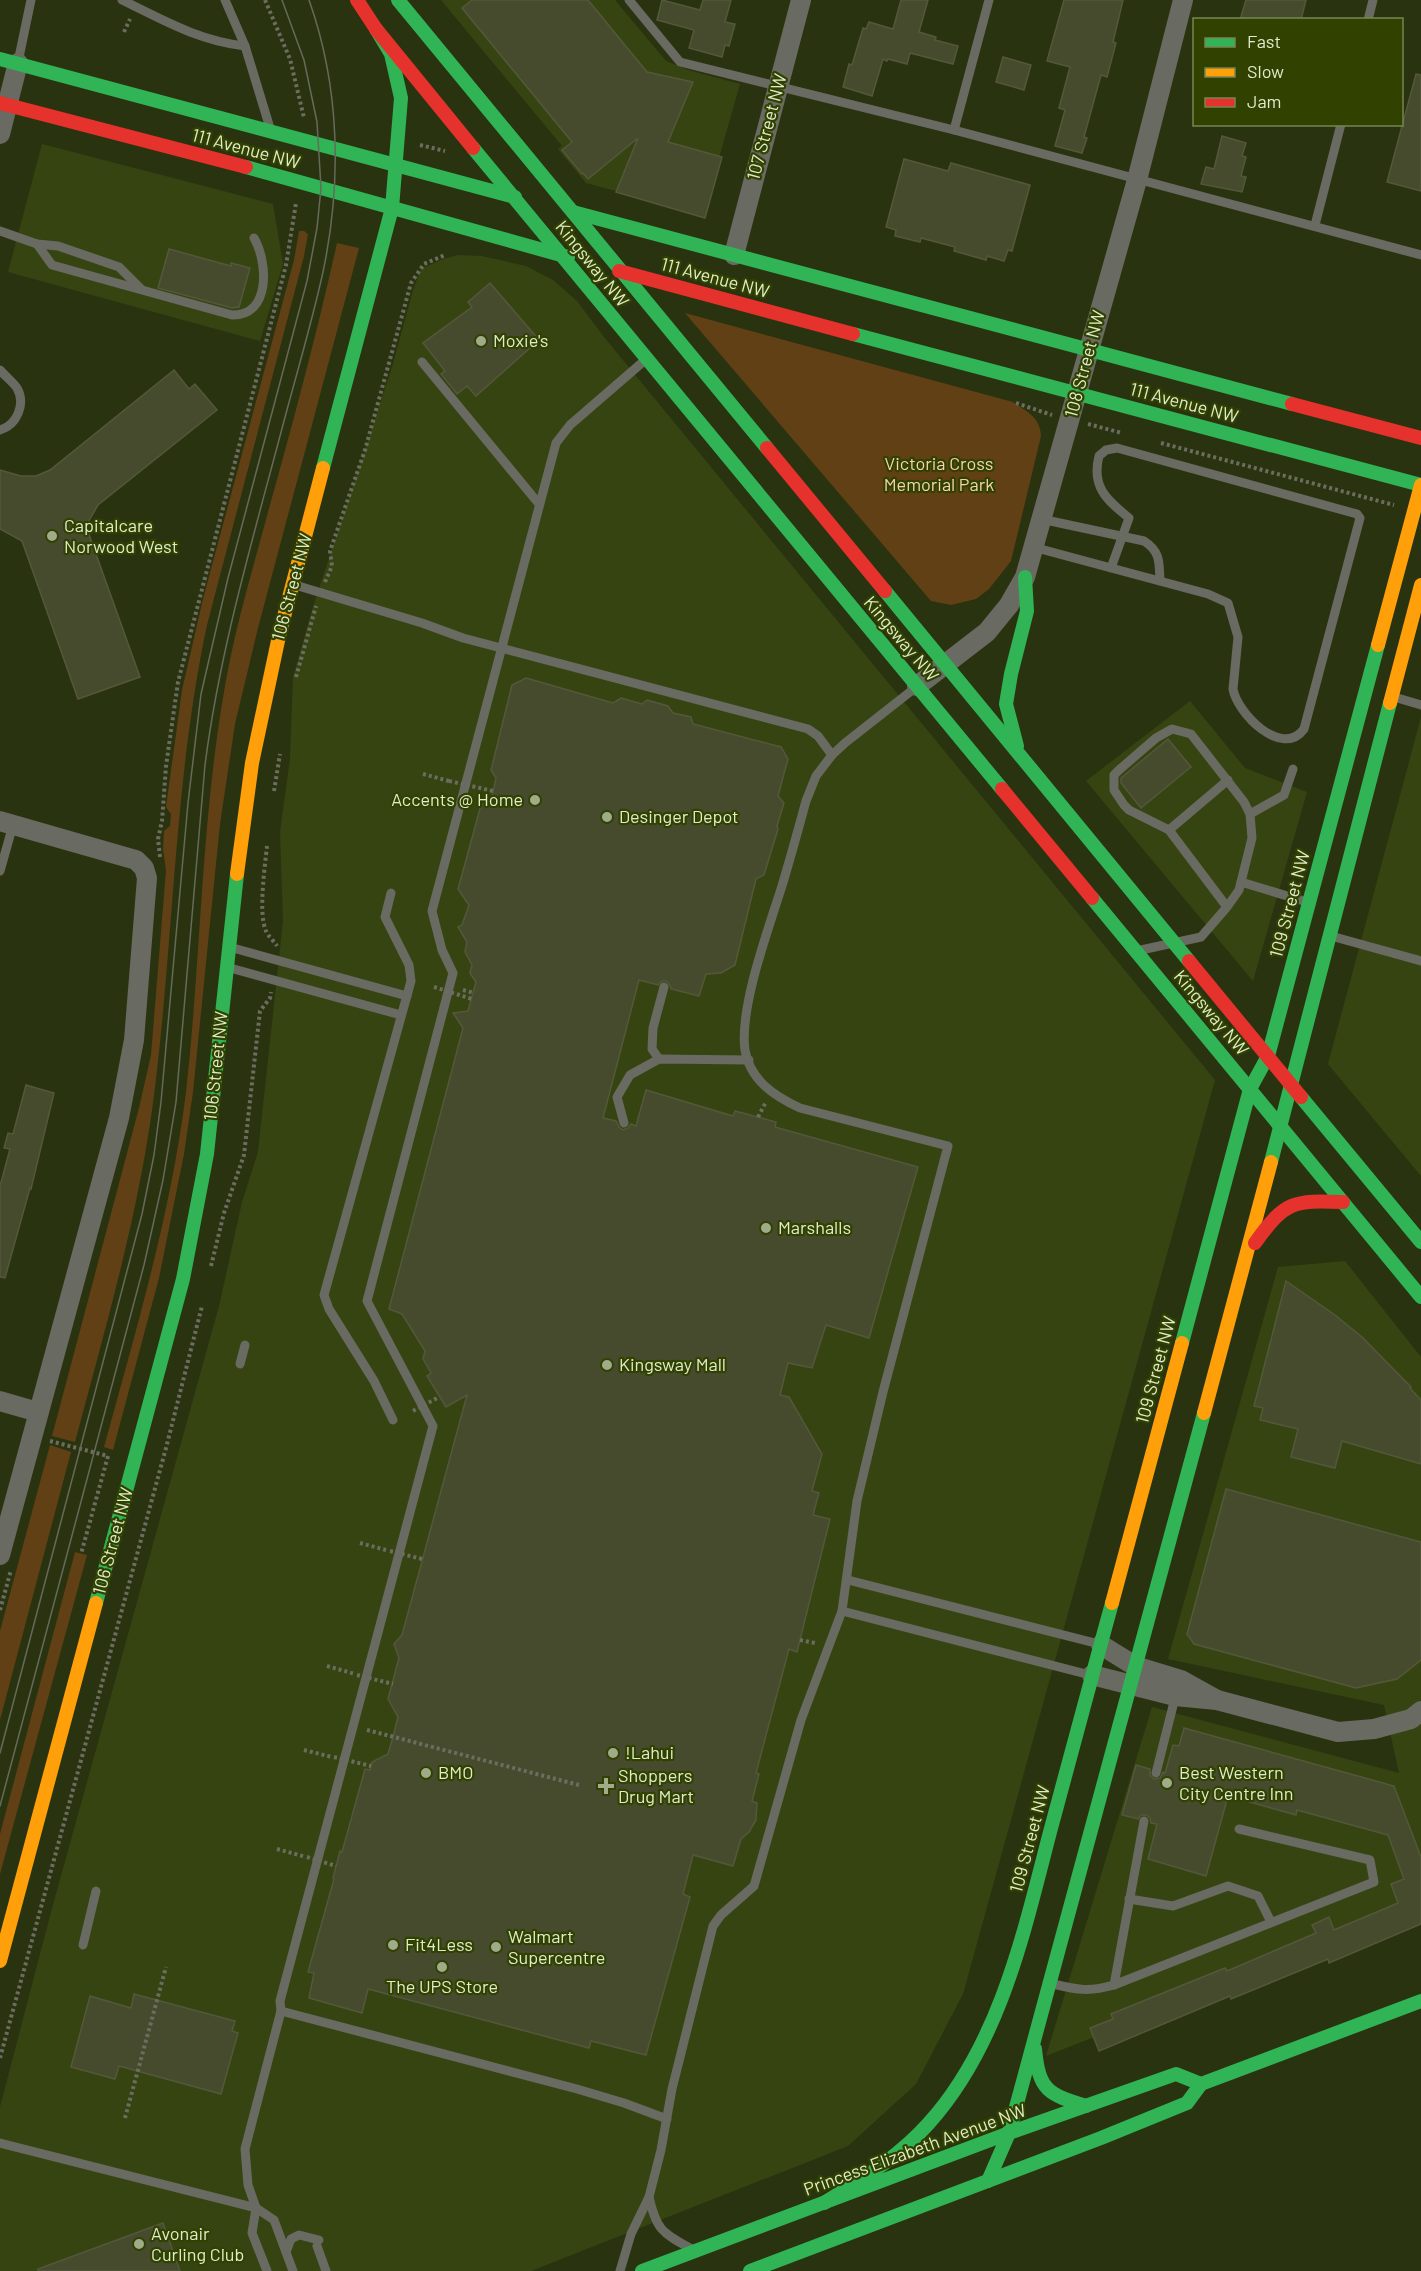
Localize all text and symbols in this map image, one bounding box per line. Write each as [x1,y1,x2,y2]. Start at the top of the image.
legend [1193,18,1403,126]
text: Fast [1247,30,1281,52]
text: Slow [1247,60,1284,82]
street label: 107 Street NW [741,71,791,182]
text: Jam [1247,90,1281,112]
street label: 111 Avenue NW [190,123,303,173]
street label: Kingsway NW [551,216,634,311]
street label: 111 Avenue NW [659,252,772,302]
street label: 108 Street NW [1059,308,1109,420]
place label: Moxie's [493,329,548,351]
marker: Moxie's [474,334,488,348]
street label: 111 Avenue NW [1128,377,1241,427]
park label: Victoria Cross Memorial Park [884,452,994,495]
place label: Capitalcare Norwood West [64,514,178,557]
marker: Capitalcare Norwood West [45,529,59,543]
street label: 106 Street NW [266,531,316,643]
street label: Kingsway NW [860,591,944,686]
place label: Accents @ Home [391,788,523,810]
marker: Accents @ Home [528,793,542,807]
place label: Desinger Depot [619,805,739,827]
marker: Desinger Depot [600,810,614,824]
street label: 109 Street NW [1264,848,1314,960]
street label: Kingsway NW [1170,965,1254,1060]
street label: 106 Street NW [198,1010,232,1122]
place label: Marshalls [778,1216,851,1238]
marker: Marshalls [759,1221,773,1235]
street label: 109 Street NW [1130,1314,1180,1426]
place label: Kingsway Mall [619,1353,726,1375]
marker: Kingsway Mall [600,1358,614,1372]
street label: 106 Street NW [87,1485,137,1597]
place label: !Lahui [625,1741,674,1763]
marker: !Lahui [606,1746,620,1760]
place label: BMO [438,1761,473,1783]
place label: Best Western City Centre Inn [1179,1761,1293,1804]
place label: Shoppers Drug Mart [618,1764,694,1807]
marker: BMO [419,1766,433,1780]
marker: Best Western City Centre Inn [1160,1776,1174,1790]
marker: Shoppers Drug Mart [599,1779,613,1793]
street label: 109 Street NW [1004,1783,1054,1895]
place label: Walmart Supercentre [508,1925,605,1968]
place label: Fit4Less [405,1933,473,1955]
marker: Fit4Less [386,1938,400,1952]
marker: Walmart Supercentre [489,1940,503,1954]
marker: The UPS Store [435,1960,449,1974]
place label: The UPS Store [386,1975,498,1997]
street label: Princess Elizabeth Avenue NW [800,2098,1029,2200]
place label: Avonair Curling Club [151,2222,244,2265]
marker: Avonair Curling Club [132,2237,146,2251]

